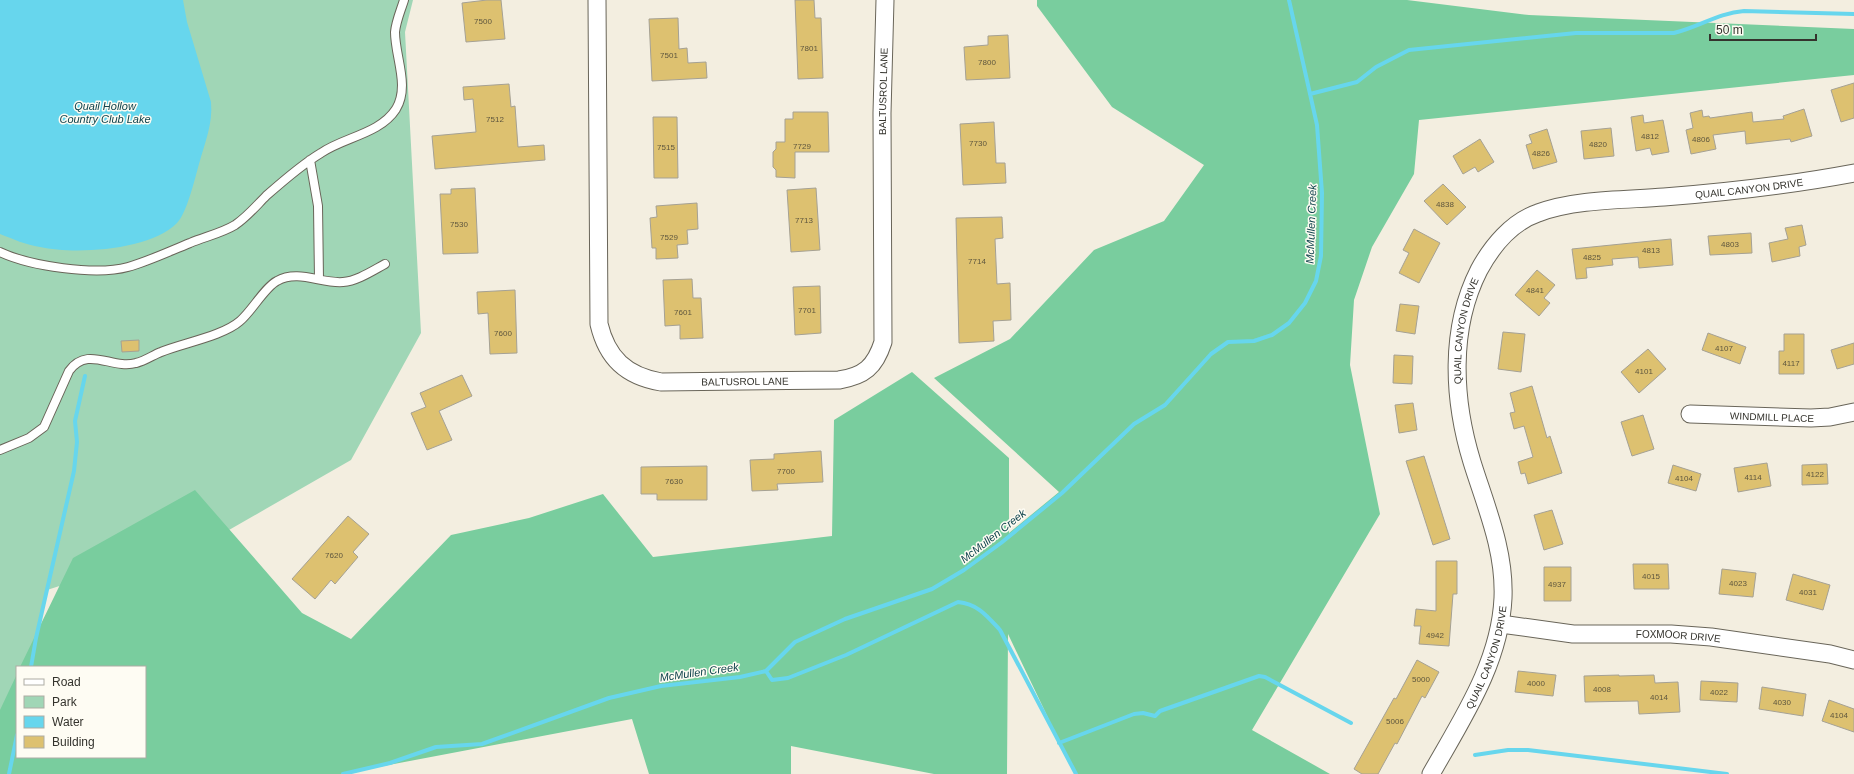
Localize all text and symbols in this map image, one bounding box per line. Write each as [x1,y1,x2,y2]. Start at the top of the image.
scale bar [1710,16,1816,42]
house number: 7500 [474,17,492,26]
text: 50 m [1716,23,1743,37]
house number: 7801 [800,44,818,53]
street label: BALTUSROL LANE [877,47,890,135]
house number: 7501 [660,51,678,60]
house number: 7800 [978,58,996,67]
water label: Quail Hollow Country Club Lake [59,100,151,125]
house number: 7512 [486,115,504,124]
house number: 4812 [1641,132,1659,141]
house number: 4806 [1692,135,1710,144]
house number: 7730 [969,139,987,148]
house number: 4820 [1589,140,1607,149]
house number: 7729 [793,142,811,151]
house number: 7515 [657,143,675,152]
house number: 4826 [1532,149,1550,158]
street label: QUAIL CANYON DRIVE [1695,177,1804,200]
water label: McMullen Creek [1304,184,1318,264]
house number: 4838 [1436,200,1454,209]
house number: 7713 [795,216,813,225]
house number: 7530 [450,220,468,229]
house number: 7529 [660,233,678,242]
house number: 4803 [1721,240,1739,249]
house number: 4813 [1642,246,1660,255]
house number: 4825 [1583,253,1601,262]
house number: 7714 [968,257,986,266]
street label: QUAIL CANYON DRIVE [1452,276,1481,384]
house number: 4841 [1526,286,1544,295]
house number: 7701 [798,306,816,315]
house number: 7601 [674,308,692,317]
house number: 7600 [494,329,512,338]
house number: 4107 [1715,344,1733,353]
house number: 4117 [1782,359,1800,368]
house number: 4101 [1635,367,1653,376]
street label: BALTUSROL LANE [701,376,789,388]
street label: WINDMILL PLACE [1730,410,1815,424]
house number: 7700 [777,467,795,476]
house number: 4122 [1806,470,1824,479]
house number: 4114 [1744,473,1762,482]
house number: 4104 [1675,474,1693,483]
house number: 7630 [665,477,683,486]
water label: McMullen Creek [958,507,1028,565]
house number: 7620 [325,551,343,560]
house number: 4015 [1642,572,1660,581]
house number: 4023 [1729,579,1747,588]
house number: 4937 [1548,580,1566,589]
house number: 4031 [1799,588,1817,597]
street label: QUAIL CANYON DRIVE [1464,605,1509,711]
street label: FOXMOOR DRIVE [1636,629,1722,644]
house number: 4942 [1426,631,1444,640]
water label: McMullen Creek [659,660,740,683]
legend [16,666,146,758]
text: Road [52,675,81,689]
house number: 5000 [1412,675,1430,684]
house number: 4000 [1527,679,1545,688]
house number: 4008 [1593,685,1611,694]
house number: 4022 [1710,688,1728,697]
house number: 4014 [1650,693,1668,702]
text: Park [52,695,78,709]
house number: 4030 [1773,698,1791,707]
house number: 4104 [1830,711,1848,720]
text: Water [52,715,84,729]
house number: 5006 [1386,717,1404,726]
text: Building [52,735,95,749]

